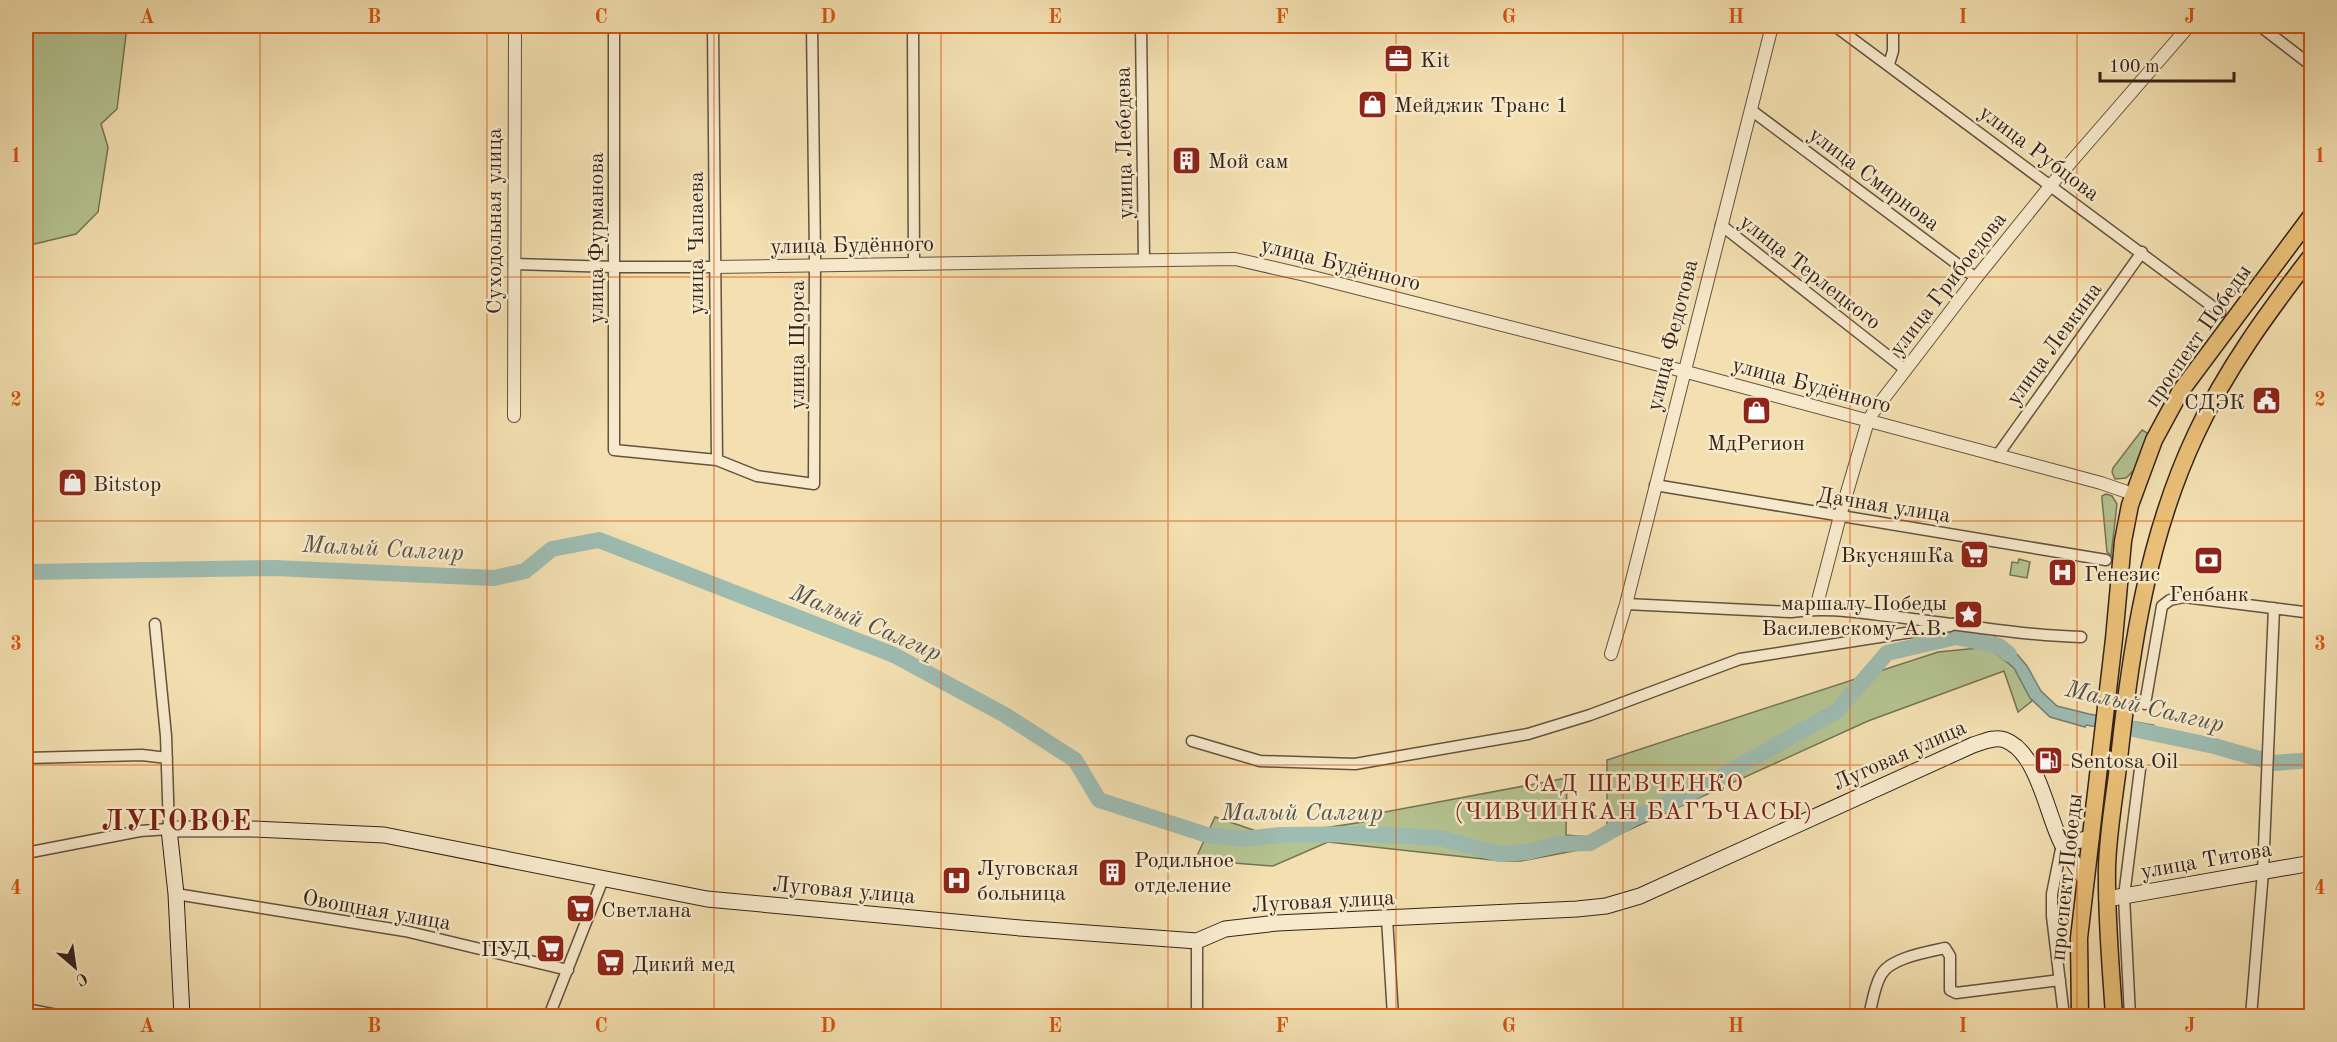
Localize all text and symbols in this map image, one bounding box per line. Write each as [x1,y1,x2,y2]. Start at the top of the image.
text: A [139,8,155,28]
text: B [367,8,381,28]
text: C [594,8,608,28]
text: D [820,8,836,28]
text: E [1048,8,1062,28]
text: F [1275,8,1289,28]
text: G [1502,8,1516,28]
text: H [1728,8,1744,28]
text: I [1959,8,1967,28]
text: J [2185,8,2196,28]
office icon: Kit [1383,43,1415,75]
scale bar [2100,45,2234,83]
place label: Kit [1420,50,1450,72]
text: 100 m [2109,58,2160,76]
street label: улица Лебедева [1113,66,1137,220]
shop icon: Мейджик Транс 1 [1357,88,1389,120]
place label: Мейджик Транс 1 [1394,95,1569,117]
street label: улица Рубцова [1975,101,2103,206]
street label: улица Смирнова [1804,123,1943,236]
street label: Суходольная улица [484,128,506,314]
building icon: Мой сам [1171,144,1203,176]
text: 1 [10,147,22,167]
text: 1 [2314,147,2326,167]
place label: Мой сам [1208,151,1288,173]
street label: улица Фурманова [586,152,608,324]
street label: улица Чапаева [686,171,708,315]
street label: улица Грибоедова [1886,208,2011,360]
street label: улица Терлецкого [1735,211,1885,334]
street label: улица Будённого [770,234,934,258]
street label: улица Будённого [1258,234,1423,295]
street label: улица Федотова [1643,257,1702,414]
street label: проспект Победы [2141,261,2256,411]
street label: улица Левкина [2003,279,2107,410]
street label: улица Щорса [787,280,809,410]
street label: улица Будённого [1729,354,1894,418]
public building icon: СДЭК [2250,385,2282,417]
text: 2 [10,391,22,411]
text: 2 [2314,391,2326,411]
place label: СДЭК [2184,392,2245,414]
shop icon: МдРегион [1740,394,1772,426]
place label: МдРегион [1707,433,1805,455]
shop icon: Bitstop [56,467,88,499]
place label: Bitstop [93,474,161,496]
street label: Дачная улица [1815,485,1952,527]
water label: Малый Салгир [300,534,464,566]
supermarket icon: ВкусняшКа [1959,538,1991,570]
place label: ВкусняшКа [1840,545,1954,567]
bank icon: Генбанк [2193,545,2225,577]
hospital icon: Генезис [2047,557,2079,589]
place label: Генезис [2084,564,2160,586]
water label: Малый Салгир [785,581,944,667]
place label: Генбанк [2169,584,2249,606]
place label: маршалу Победы Василевскому А.В. [1761,593,1947,640]
place icon: маршалу Победы Василевскому А.В. [1952,599,1984,631]
text: 3 [10,635,22,655]
text: 3 [2314,635,2326,655]
water label: Малый Салгир [2062,678,2226,738]
street label: Луговая улица [1830,717,1970,795]
fuel station icon: Sentosa Oil [2033,744,2065,776]
place label: Sentosa Oil [2070,751,2178,773]
district label: САД ШЕВЧЕНКО (ЧИВЧИНКАН БАГЪЧАСЫ) [1454,773,1814,825]
street label: проспект Победы [2047,792,2087,962]
water label: Малый Салгир [1220,802,1383,826]
district label: ЛУГОВОЕ [101,808,253,837]
street label: улица Титова [2139,839,2274,883]
place label: Родильное отделение [1134,850,1234,897]
building icon: Родильное отделение [1097,856,1129,888]
place label: Луговская больница [977,858,1079,905]
hospital icon: Луговская больница [940,864,972,896]
street label: Луговая улица [771,874,916,908]
text: 4 [10,879,22,899]
text: 4 [2314,879,2326,899]
street label: Овощная улица [301,887,453,935]
street label: Луговая улица [1251,887,1395,917]
supermarket icon: Светлана [564,893,596,925]
place label: Светлана [601,900,691,922]
supermarket icon: ПУД [535,932,567,964]
north arrow [45,937,105,997]
place label: ПУД [481,939,530,961]
supermarket icon: Дикий мед [595,947,627,979]
place label: Дикий мед [632,954,735,976]
text: С [73,969,90,988]
text: A [139,1017,155,1037]
text: B [367,1017,381,1037]
text: C [594,1017,608,1037]
text: D [820,1017,836,1037]
text: E [1048,1017,1062,1037]
text: F [1275,1017,1289,1037]
text: G [1502,1017,1516,1037]
text: H [1728,1017,1744,1037]
text: I [1959,1017,1967,1037]
text: J [2185,1017,2196,1037]

